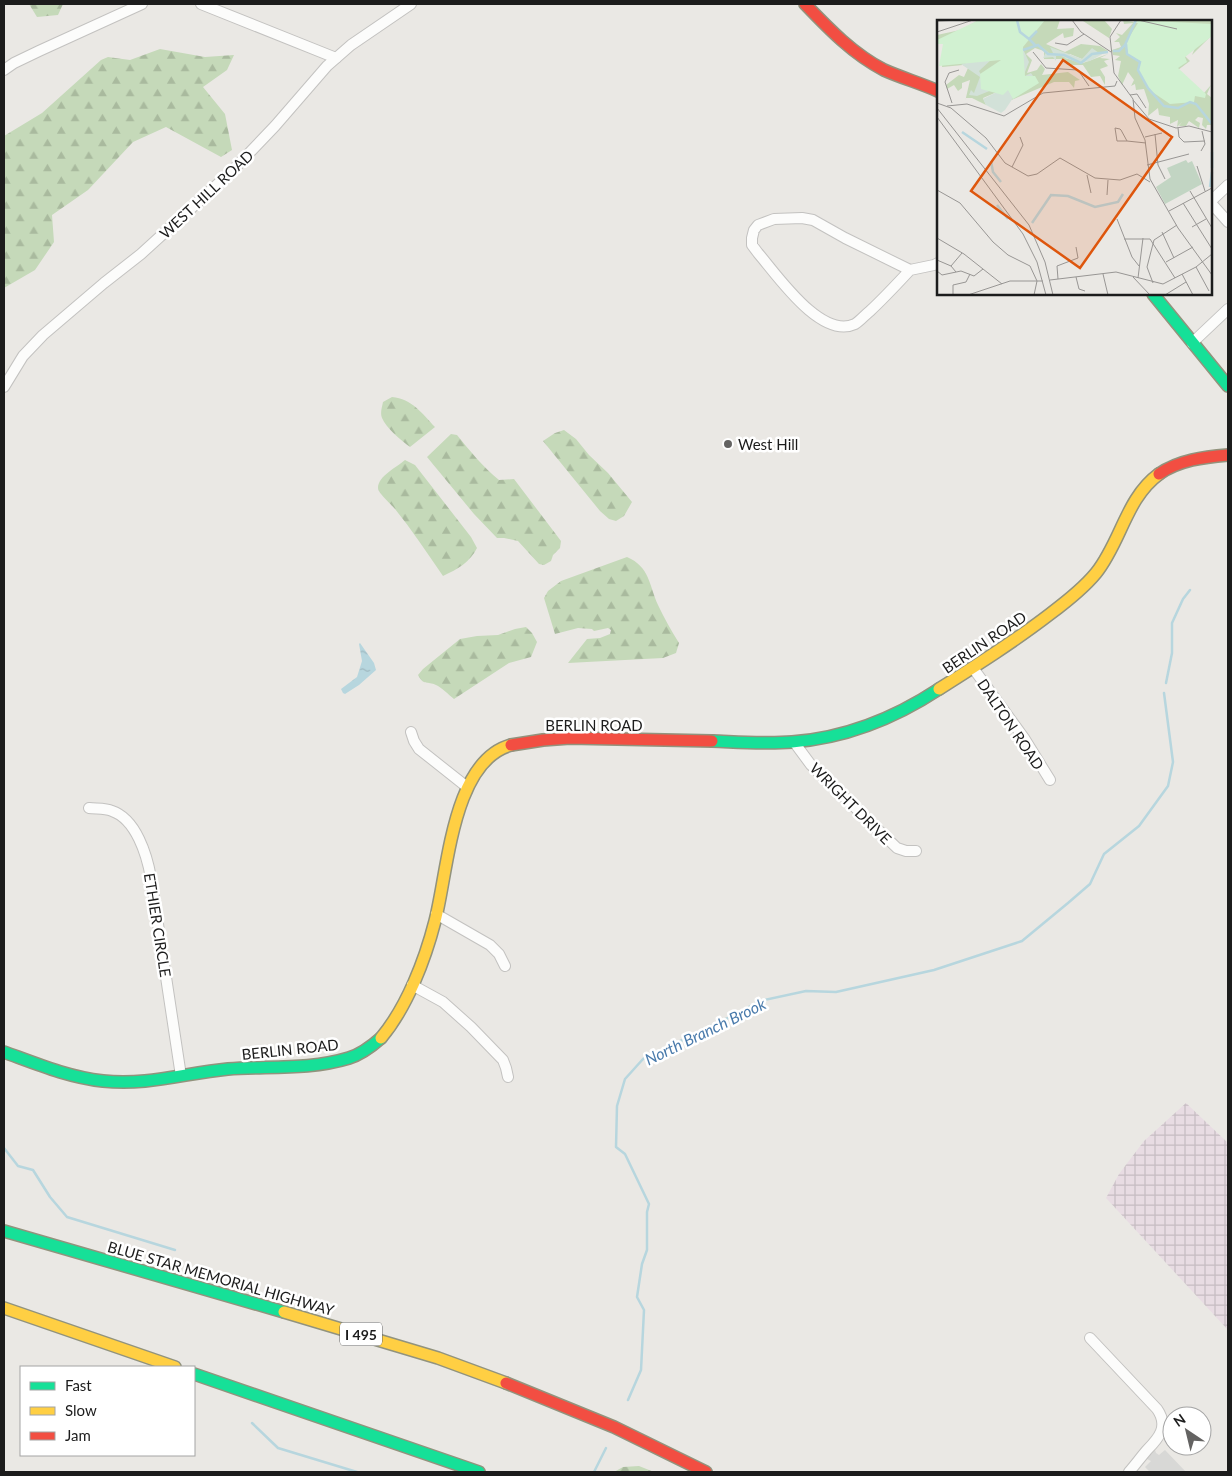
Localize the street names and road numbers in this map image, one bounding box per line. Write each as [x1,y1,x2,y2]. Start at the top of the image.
street label: WEST HILL ROAD [155,146,257,242]
street label: BERLIN ROAD [939,607,1029,677]
street label: DALTON ROAD [974,675,1048,773]
street label: BERLIN ROAD [545,716,643,734]
street label: WRIGHT DRIVE [807,759,895,847]
street label: ETHIER CIRCLE [141,872,175,978]
street label: BERLIN ROAD [241,1035,339,1063]
street label: BLUE STAR MEMORIAL HIGHWAY [106,1237,337,1319]
road number: I 495 [340,1322,382,1346]

